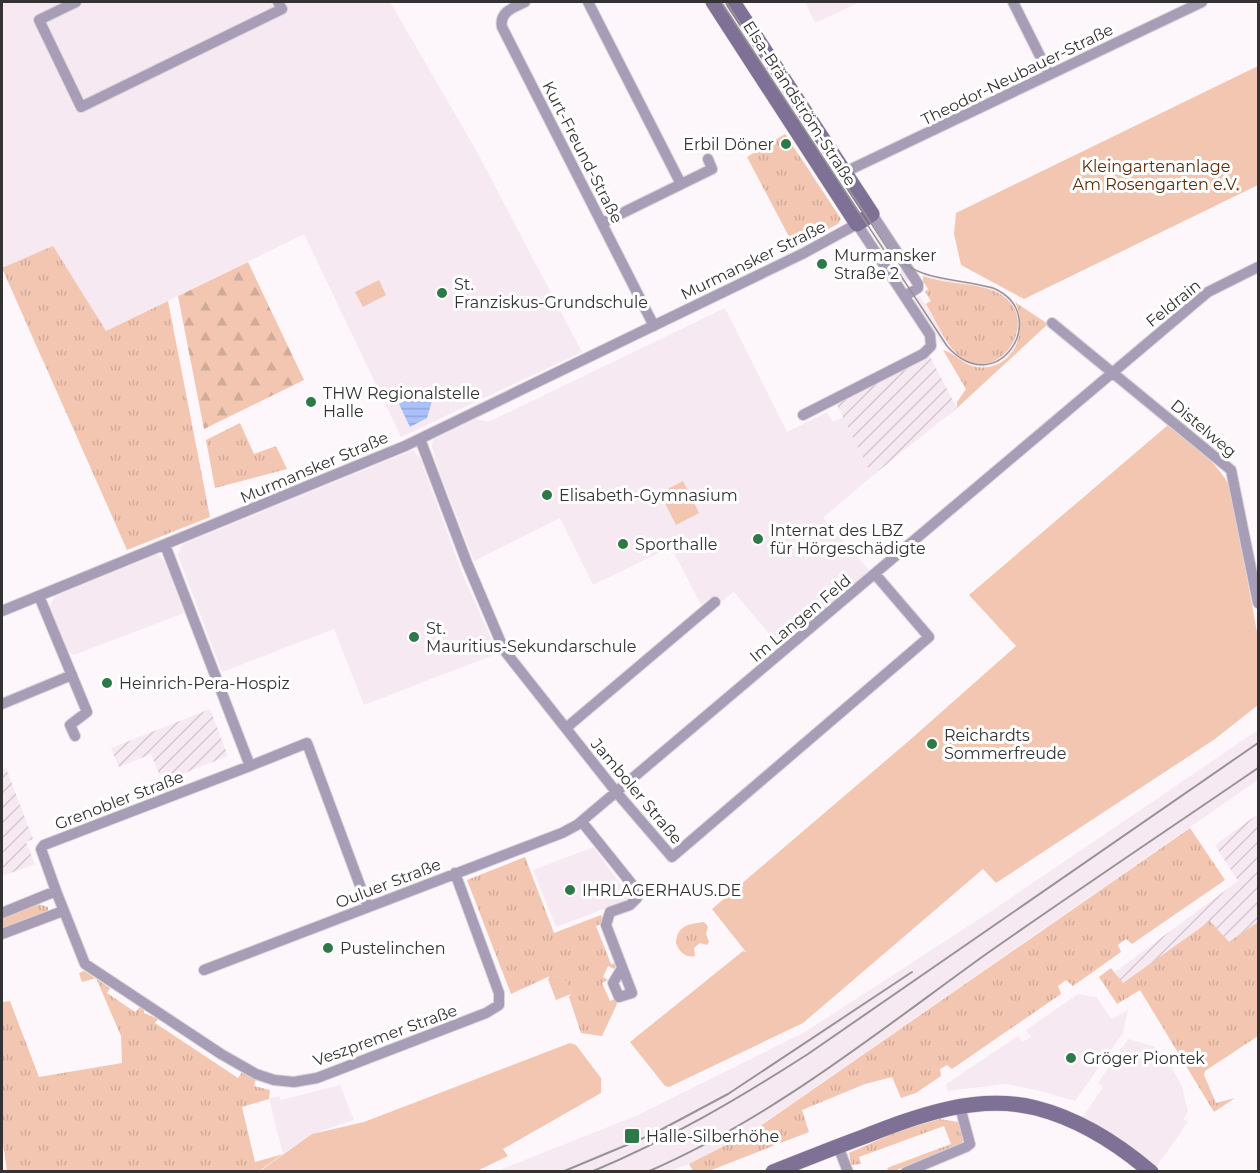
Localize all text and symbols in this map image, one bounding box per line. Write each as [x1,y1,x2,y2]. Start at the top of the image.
street label: Elsa-Brändström-Straße [739,17,860,189]
street label: Theodor-Neubauer-Straße [918,20,1116,129]
street label: Kurt-Freund-Straße [538,78,627,226]
place label: Erbil Döner [683,135,774,154]
marker: Erbil Döner [779,137,793,151]
park label: Kleingartenanlage Am Rosengarten e.V. [1073,157,1239,194]
street label: Murmansker Straße [678,217,829,304]
place label: Murmansker Straße 2 [834,246,937,283]
marker: Murmansker Straße 2 [815,257,829,271]
place label: St. Franziskus-Grundschule [454,275,648,312]
street label: Feldrain [1142,276,1205,331]
marker: St. Franziskus-Grundschule [435,286,449,300]
place label: THW Regionalstelle Halle [323,384,480,421]
marker: THW Regionalstelle Halle [304,395,318,409]
street label: Distelweg [1167,395,1240,461]
street label: Murmansker Straße [237,428,391,507]
place label: Elisabeth-Gymnasium [559,486,738,505]
marker: Elisabeth-Gymnasium [540,488,554,502]
place label: Internat des LBZ für Hörgeschädigte [770,521,926,558]
marker: Internat des LBZ für Hörgeschädigte [751,532,765,546]
place label: Sporthalle [635,535,717,554]
marker: Sporthalle [616,537,630,551]
street label: Im Langen Feld [746,571,855,666]
place label: St. Mauritius-Sekundarschule [426,619,637,656]
marker: St. Mauritius-Sekundarschule [407,630,421,644]
place label: Heinrich-Pera-Hospiz [119,674,290,693]
marker: Heinrich-Pera-Hospiz [100,676,114,690]
place label: Reichardts Sommerfreude [944,726,1066,763]
street label: Jamboler Straße [586,734,686,848]
marker: Reichardts Sommerfreude [925,737,939,751]
street label: Grenobler Straße [52,767,186,834]
street label: Ouluer Straße [333,855,444,912]
place label: IHRLAGERHAUS.DE [582,881,741,900]
marker: IHRLAGERHAUS.DE [563,883,577,897]
place label: Pustelinchen [340,939,446,958]
marker: Pustelinchen [321,941,335,955]
street label: Veszpremer Straße [311,1001,460,1070]
place label: Gröger Piontek [1083,1049,1205,1068]
marker: Gröger Piontek [1064,1051,1078,1065]
marker: Halle-Silberhöhe [623,1127,641,1145]
place label: Halle-Silberhöhe [646,1127,779,1146]

